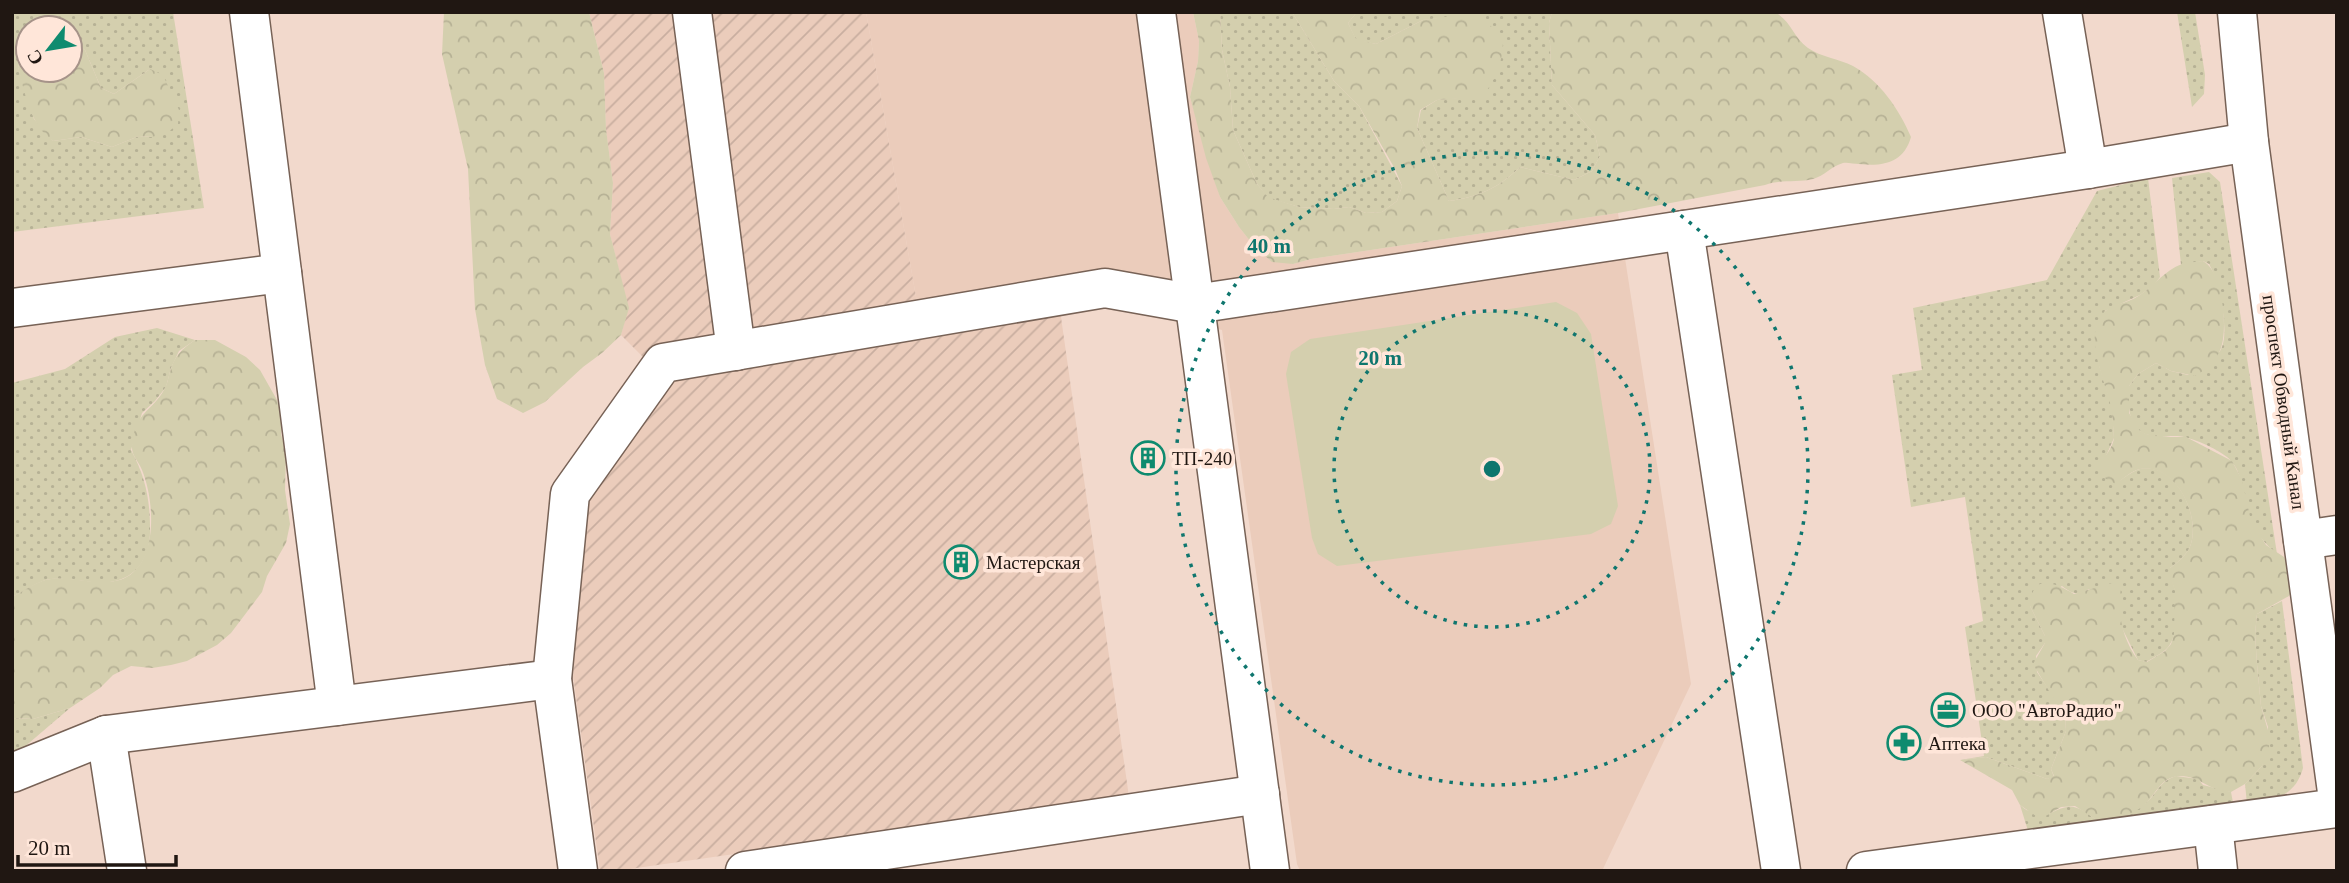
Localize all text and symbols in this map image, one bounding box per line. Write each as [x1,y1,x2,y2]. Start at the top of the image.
north arrow [14,14,84,84]
text: С [22,46,47,69]
text: 40 m [1247,234,1291,258]
street label: проспект Обводный Канал [2259,293,2310,511]
text: 20 m [1358,346,1402,370]
building icon: ТП-240 [1129,439,1167,477]
place label: ТП-240 [1172,448,1232,469]
centre of rings [1480,457,1504,481]
building icon: Мастерская [942,543,980,581]
place label: Мастерская [986,552,1081,573]
office icon: ООО "АвтоРадио" [1929,691,1967,729]
place label: ООО "АвтоРадио" [1972,700,2122,721]
pharmacy icon: Аптека [1885,724,1923,762]
place label: Аптека [1928,733,1987,754]
scale bar [18,824,175,868]
text: 20 m [28,836,71,860]

